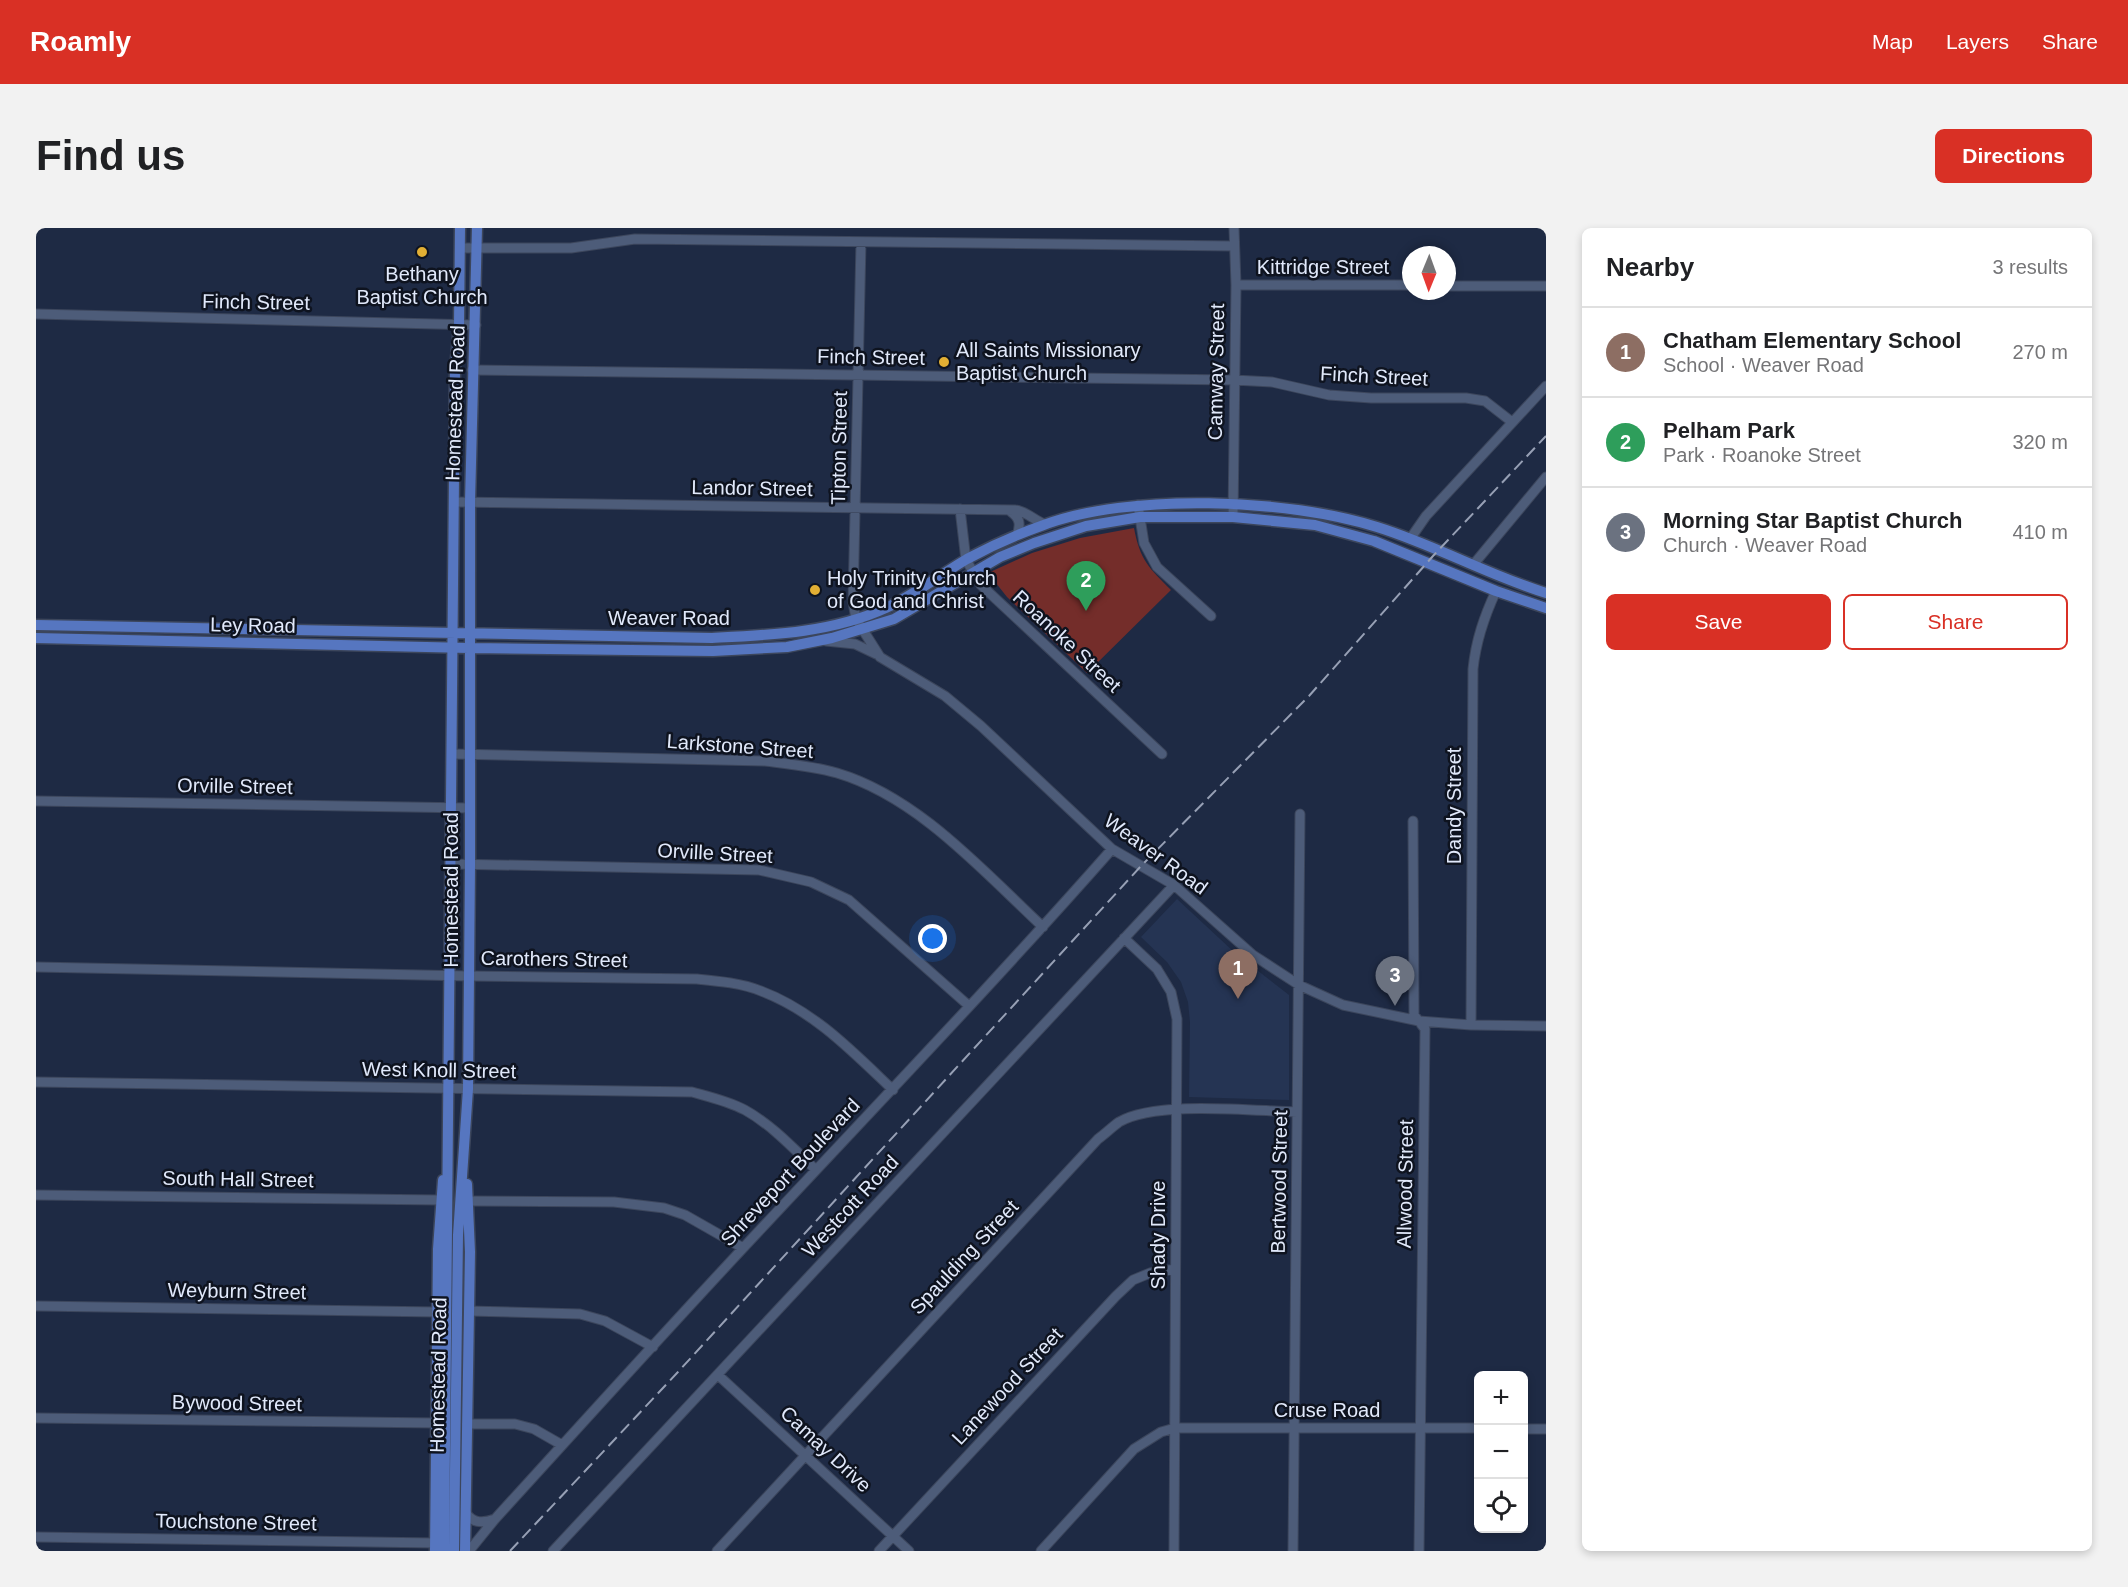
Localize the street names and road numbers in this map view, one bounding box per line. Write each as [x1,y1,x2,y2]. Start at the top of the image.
street label: Kittridge Street [1257,256,1390,278]
street label: Finch Street [202,290,311,314]
street label: Camway Street [1204,303,1228,441]
street label: Homestead Road [441,325,469,481]
street label: Finch Street [817,345,926,369]
street label: Finch Street [1320,362,1429,390]
street label: Tipton Street [827,390,851,505]
street label: Landor Street [691,476,813,500]
street label: Roanoke Street [1009,586,1126,697]
street label: Weaver Road [608,607,730,629]
street label: Ley Road [210,613,296,637]
street label: Larkstone Street [666,730,814,762]
street label: Dandy Street [1443,747,1465,864]
street label: Orville Street [177,774,293,798]
street label: Weaver Road [1100,809,1212,899]
street label: Homestead Road [440,812,462,968]
street label: Orville Street [657,839,774,867]
street label: Carothers Street [480,947,628,971]
street label: West Knoll Street [362,1058,517,1082]
street label: Shreveport Boulevard [716,1094,864,1250]
street label: Bertwood Street [1267,1110,1291,1254]
street label: Allwood Street [1393,1119,1417,1249]
street label: Westcott Road [797,1151,903,1261]
street label: South Hall Street [162,1167,314,1191]
street label: Shady Drive [1147,1181,1169,1289]
street label: Spaulding Street [906,1195,1023,1319]
street label: Weyburn Street [168,1279,307,1303]
street label: Homestead Road [426,1297,450,1453]
street label: Lanewood Street [947,1323,1067,1449]
street label: Bywood Street [172,1391,303,1415]
street label: Cruse Road [1274,1399,1380,1421]
street label: Camay Drive [776,1402,876,1496]
street label: Touchstone Street [155,1510,317,1534]

